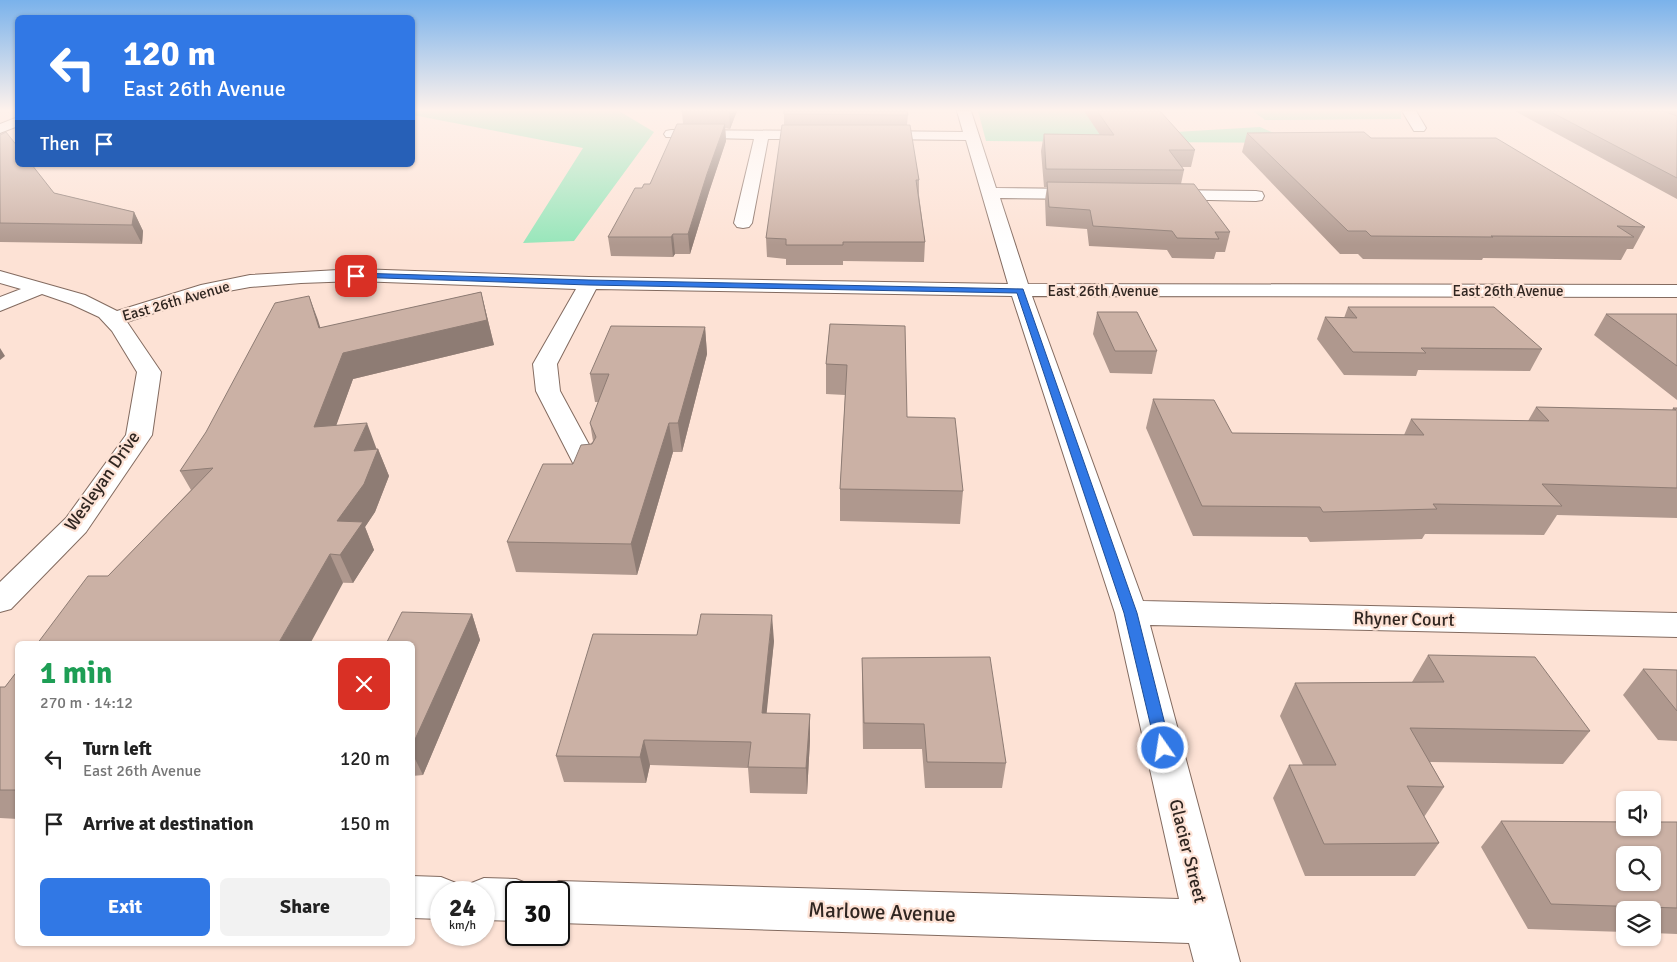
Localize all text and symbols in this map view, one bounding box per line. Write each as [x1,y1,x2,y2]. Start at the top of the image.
text: 120 m [123,32,216,75]
icon: left [40,35,105,100]
text: East 26th Avenue [123,75,286,102]
icon: arrive [90,130,118,158]
text: Then [40,132,80,156]
pin [335,255,377,297]
icon: arrive [342,262,370,290]
street label: East 26th Avenue [120,277,232,325]
street label: East 26th Avenue [1048,282,1158,300]
street label: East 26th Avenue [1453,282,1563,300]
street label: Wesleyan Drive [60,427,144,535]
street label: Rhyner Court [1353,607,1455,631]
text: 1 min [40,655,112,692]
button: close [338,658,390,710]
text: 270 m · 14:12 [40,693,133,713]
position arrow [1136,721,1188,773]
text: Turn left [83,737,152,761]
icon: left [40,745,68,773]
text: 120 m [340,747,390,771]
text: East 26th Avenue [83,761,201,781]
map controls [1616,791,1661,946]
button: sound [1616,791,1661,836]
street label: Glacier Street [1165,797,1211,905]
icon: arrive [40,810,68,838]
text: Arrive at destination [83,812,254,836]
text: 150 m [340,812,390,836]
button: search [1616,846,1661,891]
button: Exit [40,878,210,936]
button: Share [220,878,390,936]
speed limit sign: 30 [505,881,570,946]
text: 24 [449,892,476,923]
street label: Marlowe Avenue [808,896,956,928]
button: layers [1616,901,1661,946]
text: km/h [449,918,476,933]

